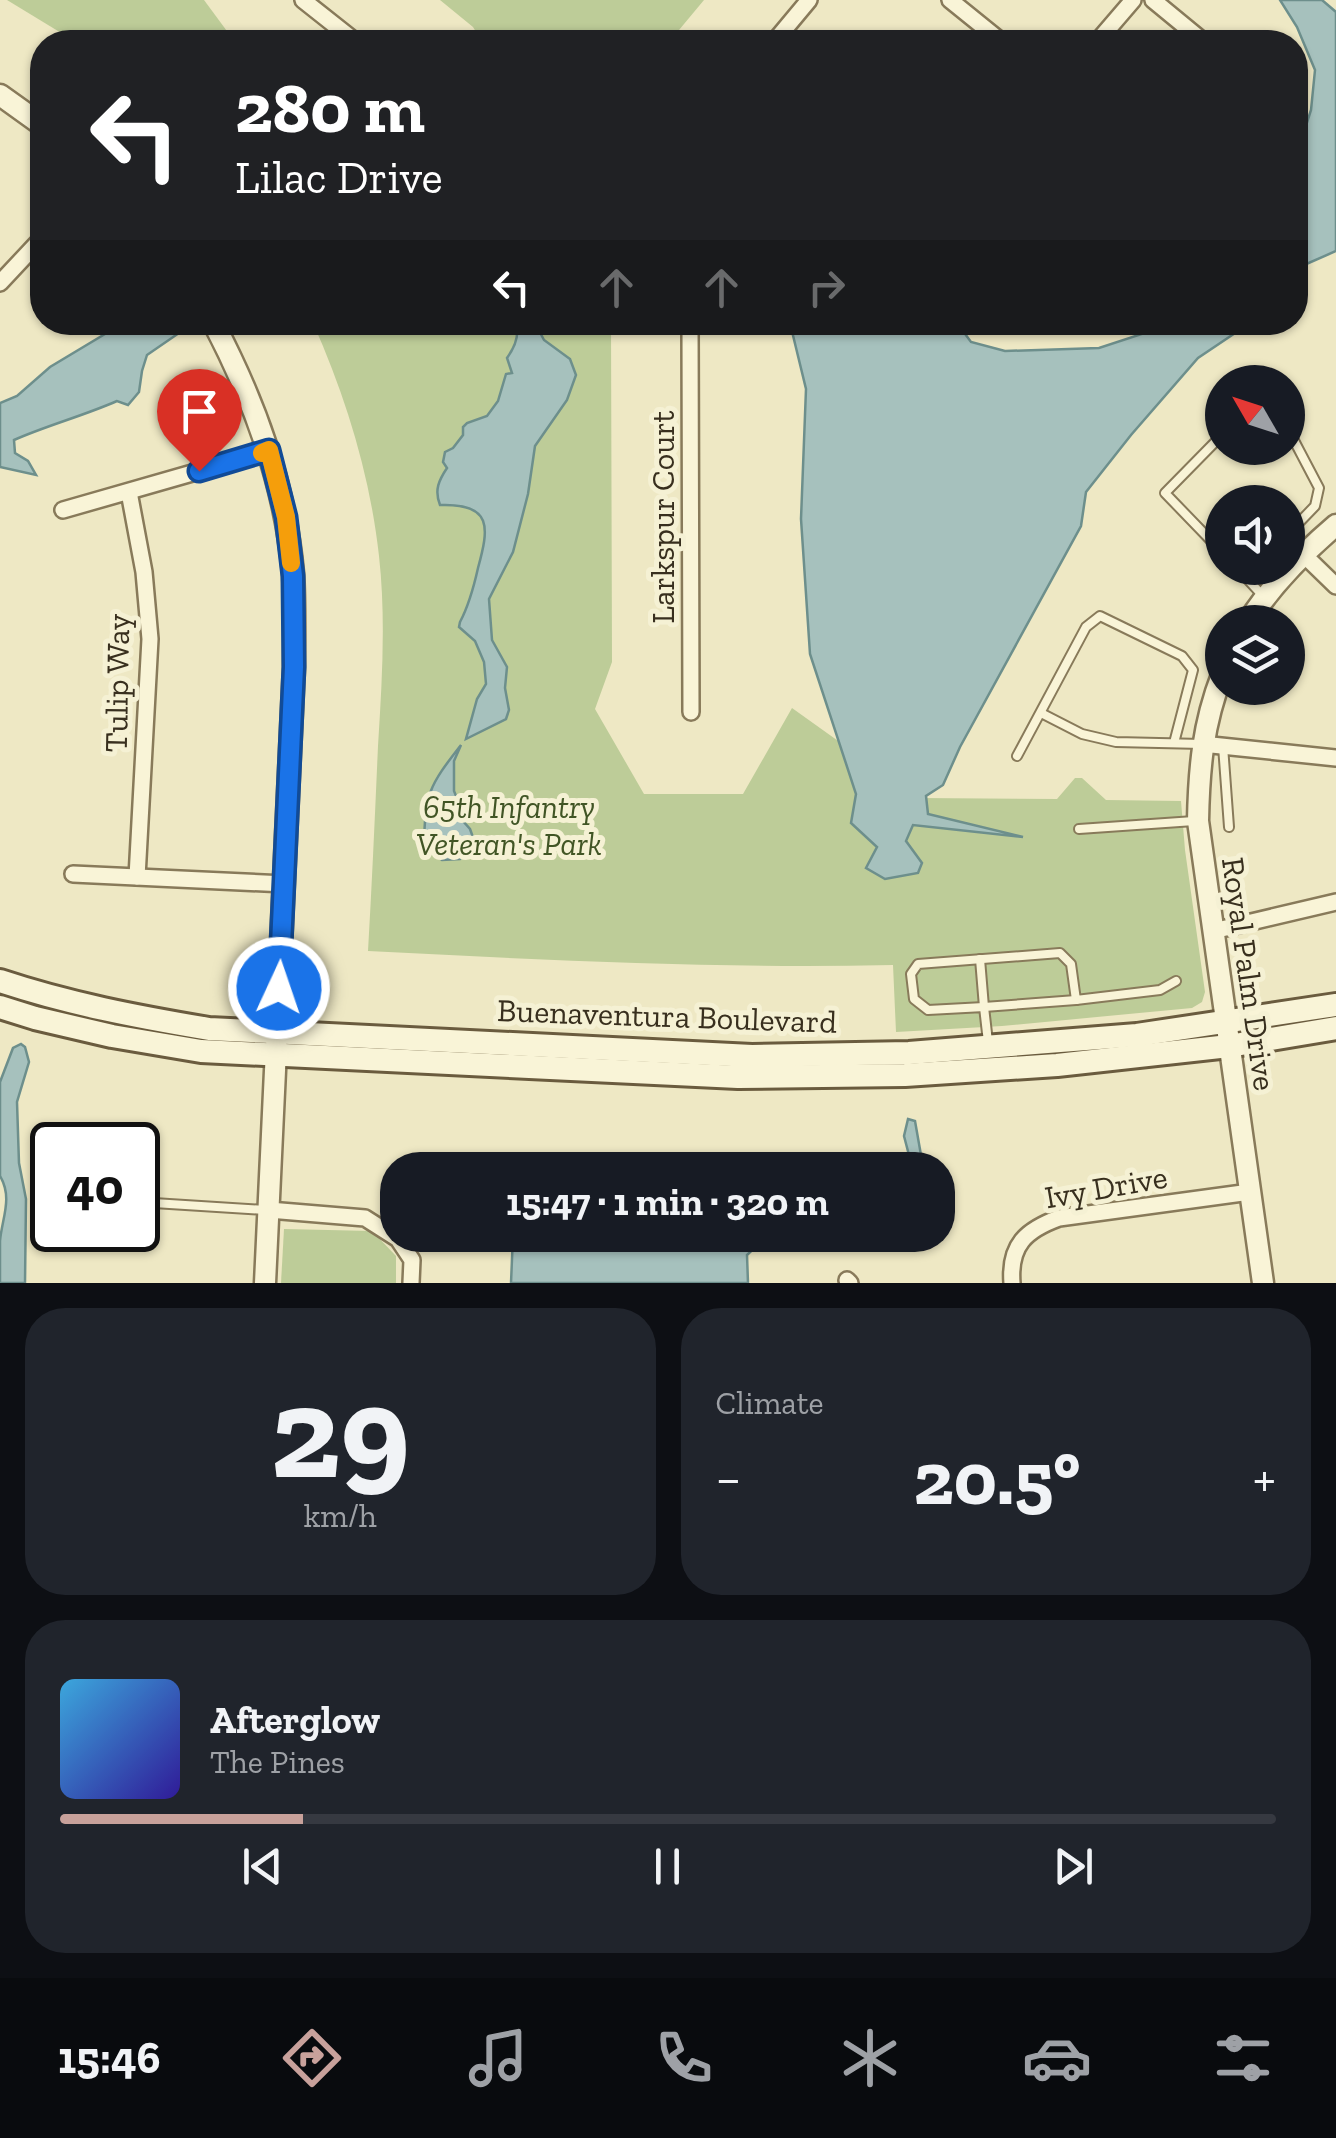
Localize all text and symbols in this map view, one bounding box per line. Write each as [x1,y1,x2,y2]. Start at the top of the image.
text: 280 m [235,66,425,150]
icon: left [70,70,200,200]
text: Lilac Drive [235,151,443,205]
icon: left [484,260,539,315]
icon: ahead [589,260,644,315]
icon: ahead [694,260,749,315]
icon: right [799,260,854,315]
north arrow [1205,365,1305,465]
map controls [1205,365,1305,705]
pin [157,369,242,472]
icon: arrive [172,384,227,439]
street label: Larkspur Court [644,410,682,623]
button: sound [1205,485,1305,585]
button: layers [1205,605,1305,705]
street label: Tulip Way [97,613,137,753]
park label: 65th Infantry Veteran's Park [416,788,602,863]
street label: Royal Palm Drive [1214,855,1284,1093]
position arrow [227,936,331,1040]
street label: Buenaventura Boulevard [496,991,838,1041]
speed limit sign: 40 [30,1122,160,1252]
street label: Ivy Drive [1042,1158,1170,1216]
text: 15:47 · 1 min · 320 m [506,1179,829,1225]
text: 29 [271,1354,410,1510]
text: Climate [716,1384,824,1422]
text: 20.5° [914,1433,1081,1523]
text: − [716,1445,741,1511]
text: + [1253,1445,1276,1511]
text: km/h [304,1497,377,1535]
text: Afterglow [210,1697,380,1743]
text: The Pines [210,1743,345,1781]
icon: previous [235,1839,290,1894]
icon: pause [640,1839,695,1894]
icon: next [1046,1839,1101,1894]
icon: directions [277,2023,347,2093]
icon: music [463,2023,533,2093]
icon: phone [649,2023,719,2093]
icon: climate [835,2023,905,2093]
icon: car [1022,2023,1092,2093]
icon: filters [1208,2023,1278,2093]
text: 15:46 [58,2031,161,2085]

